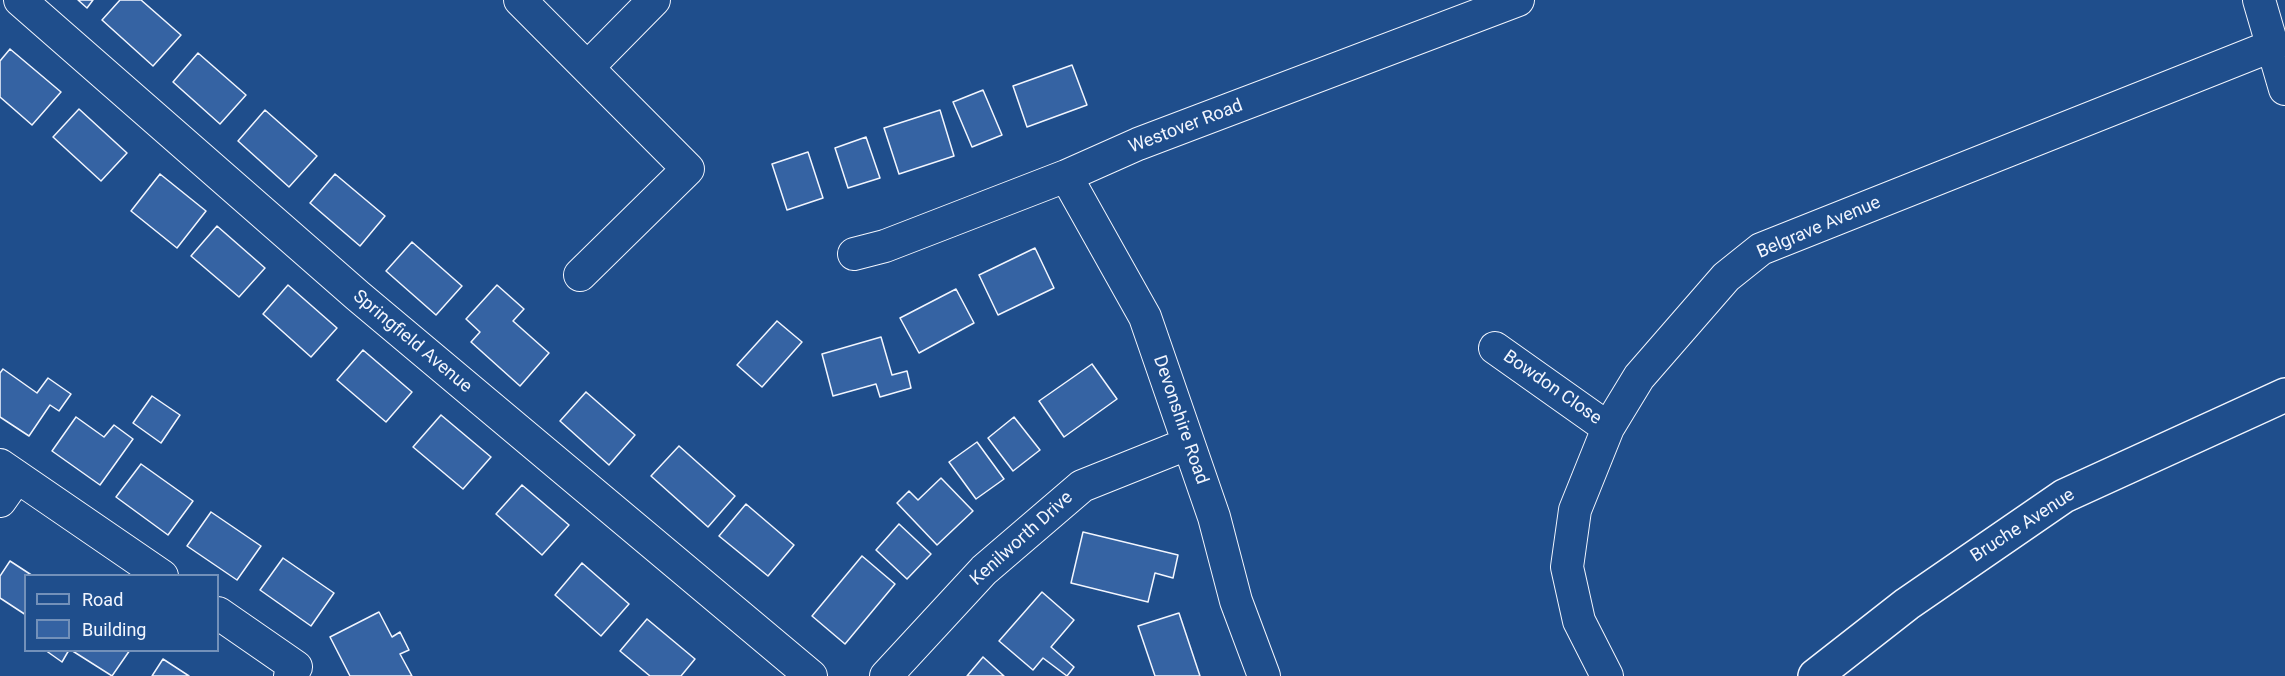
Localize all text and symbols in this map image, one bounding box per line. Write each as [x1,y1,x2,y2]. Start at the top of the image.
street label: Westover Road [1126,95,1246,159]
street label: Belgrave Avenue [1754,192,1884,264]
street label: Springfield Avenue [348,286,476,398]
street label: Bowdon Close [1499,346,1605,430]
street label: Devonshire Road [1148,353,1212,487]
street label: Bruche Avenue [1967,484,2079,568]
street label: Kenilworth Drive [966,487,1078,591]
legend [24,574,219,652]
text: Road [82,589,123,610]
text: Building [82,619,146,640]

